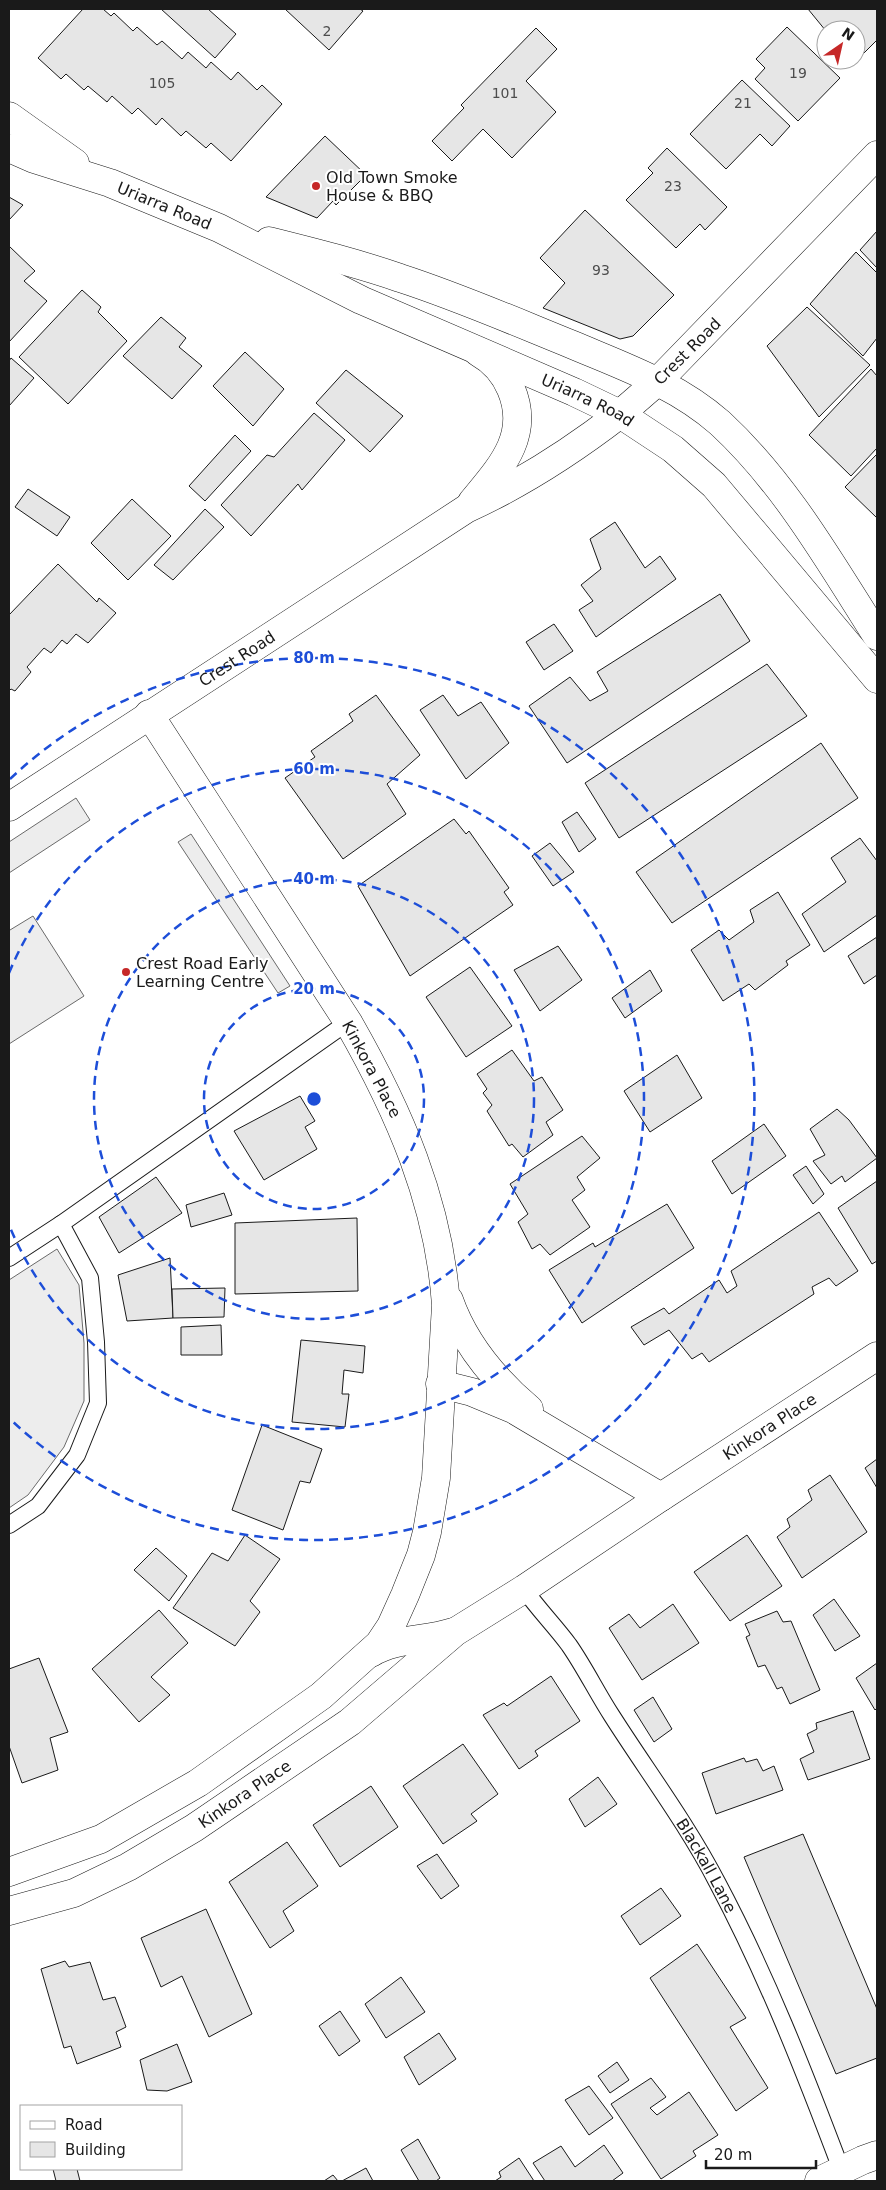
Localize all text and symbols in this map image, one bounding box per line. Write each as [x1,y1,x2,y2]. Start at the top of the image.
north arrow [816,20,866,70]
house number: 2 [323,23,331,39]
text: N [839,24,858,44]
house number: 19 [789,65,807,81]
house number: 105 [149,75,175,91]
house number: 101 [492,85,518,101]
house number: 21 [734,95,752,111]
place label: Old Town Smoke House & BBQ [326,168,458,205]
street label: Uriarra Road [114,178,214,234]
house number: 23 [664,178,682,194]
marker: Old Town Smoke House & BBQ [310,180,322,192]
house number: 93 [592,262,610,278]
street label: Crest Road [650,314,725,389]
street label: Uriarra Road [538,370,638,431]
street label: Crest Road [195,627,279,691]
text: 80 m [293,649,335,667]
text: 60 m [293,760,335,778]
text: 40 m [293,870,335,888]
place label: Crest Road Early Learning Centre [136,954,269,991]
marker: Crest Road Early Learning Centre [120,966,132,978]
text: 20 m [293,980,335,998]
street label: Kinkora Place [338,1017,405,1121]
centre of rings [305,1090,323,1108]
street label: Kinkora Place [719,1389,820,1464]
street label: Kinkora Place [195,1756,295,1832]
street label: Blackall Lane [672,1815,740,1916]
legend [20,2105,182,2170]
text: Road [65,2116,103,2134]
scale bar [706,2138,816,2170]
text: Building [65,2141,126,2159]
text: 20 m [714,2146,752,2164]

